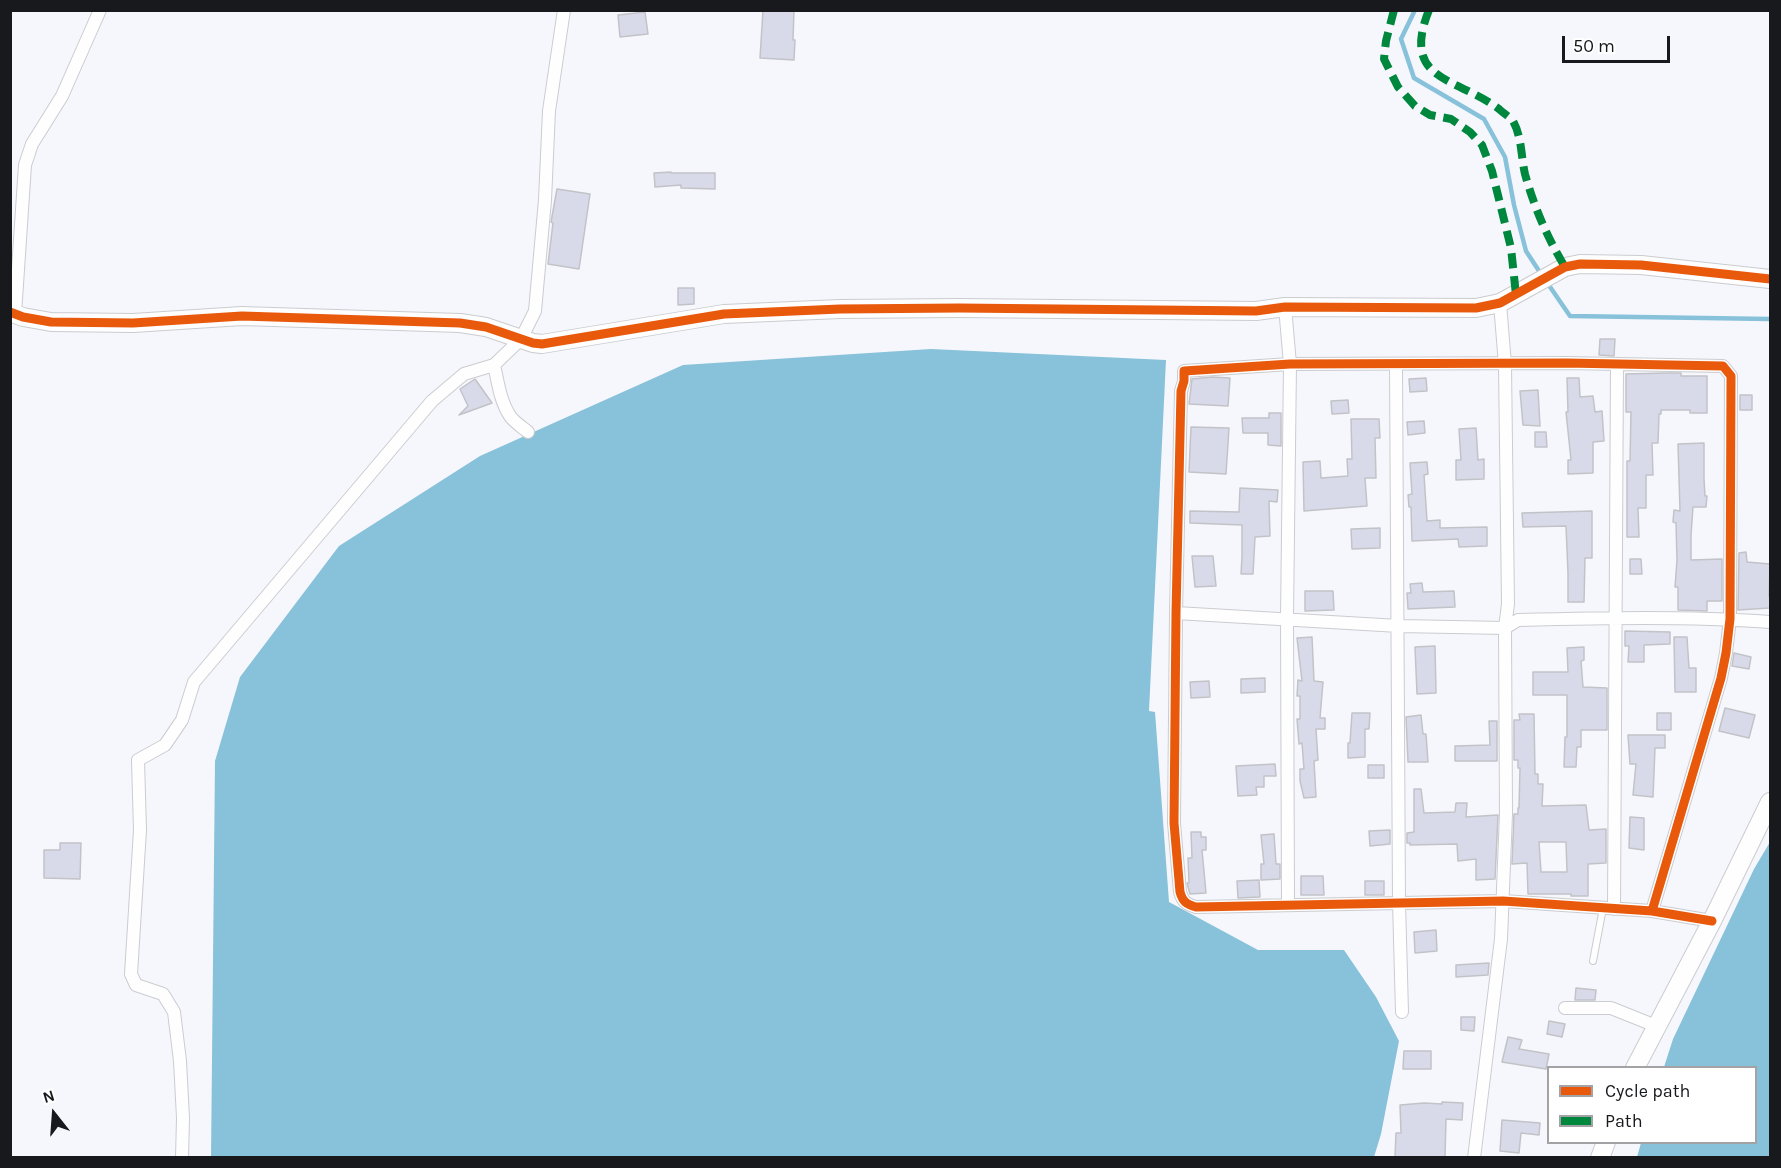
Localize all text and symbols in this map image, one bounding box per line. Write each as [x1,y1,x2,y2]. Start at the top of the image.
scale bar [1565,24,1673,62]
text: 50 m [1573,35,1615,57]
legend [1547,1066,1757,1144]
text: Cycle path [1605,1080,1690,1102]
north arrow [24,1084,84,1144]
text: N [40,1086,57,1107]
text: Path [1605,1110,1643,1132]

